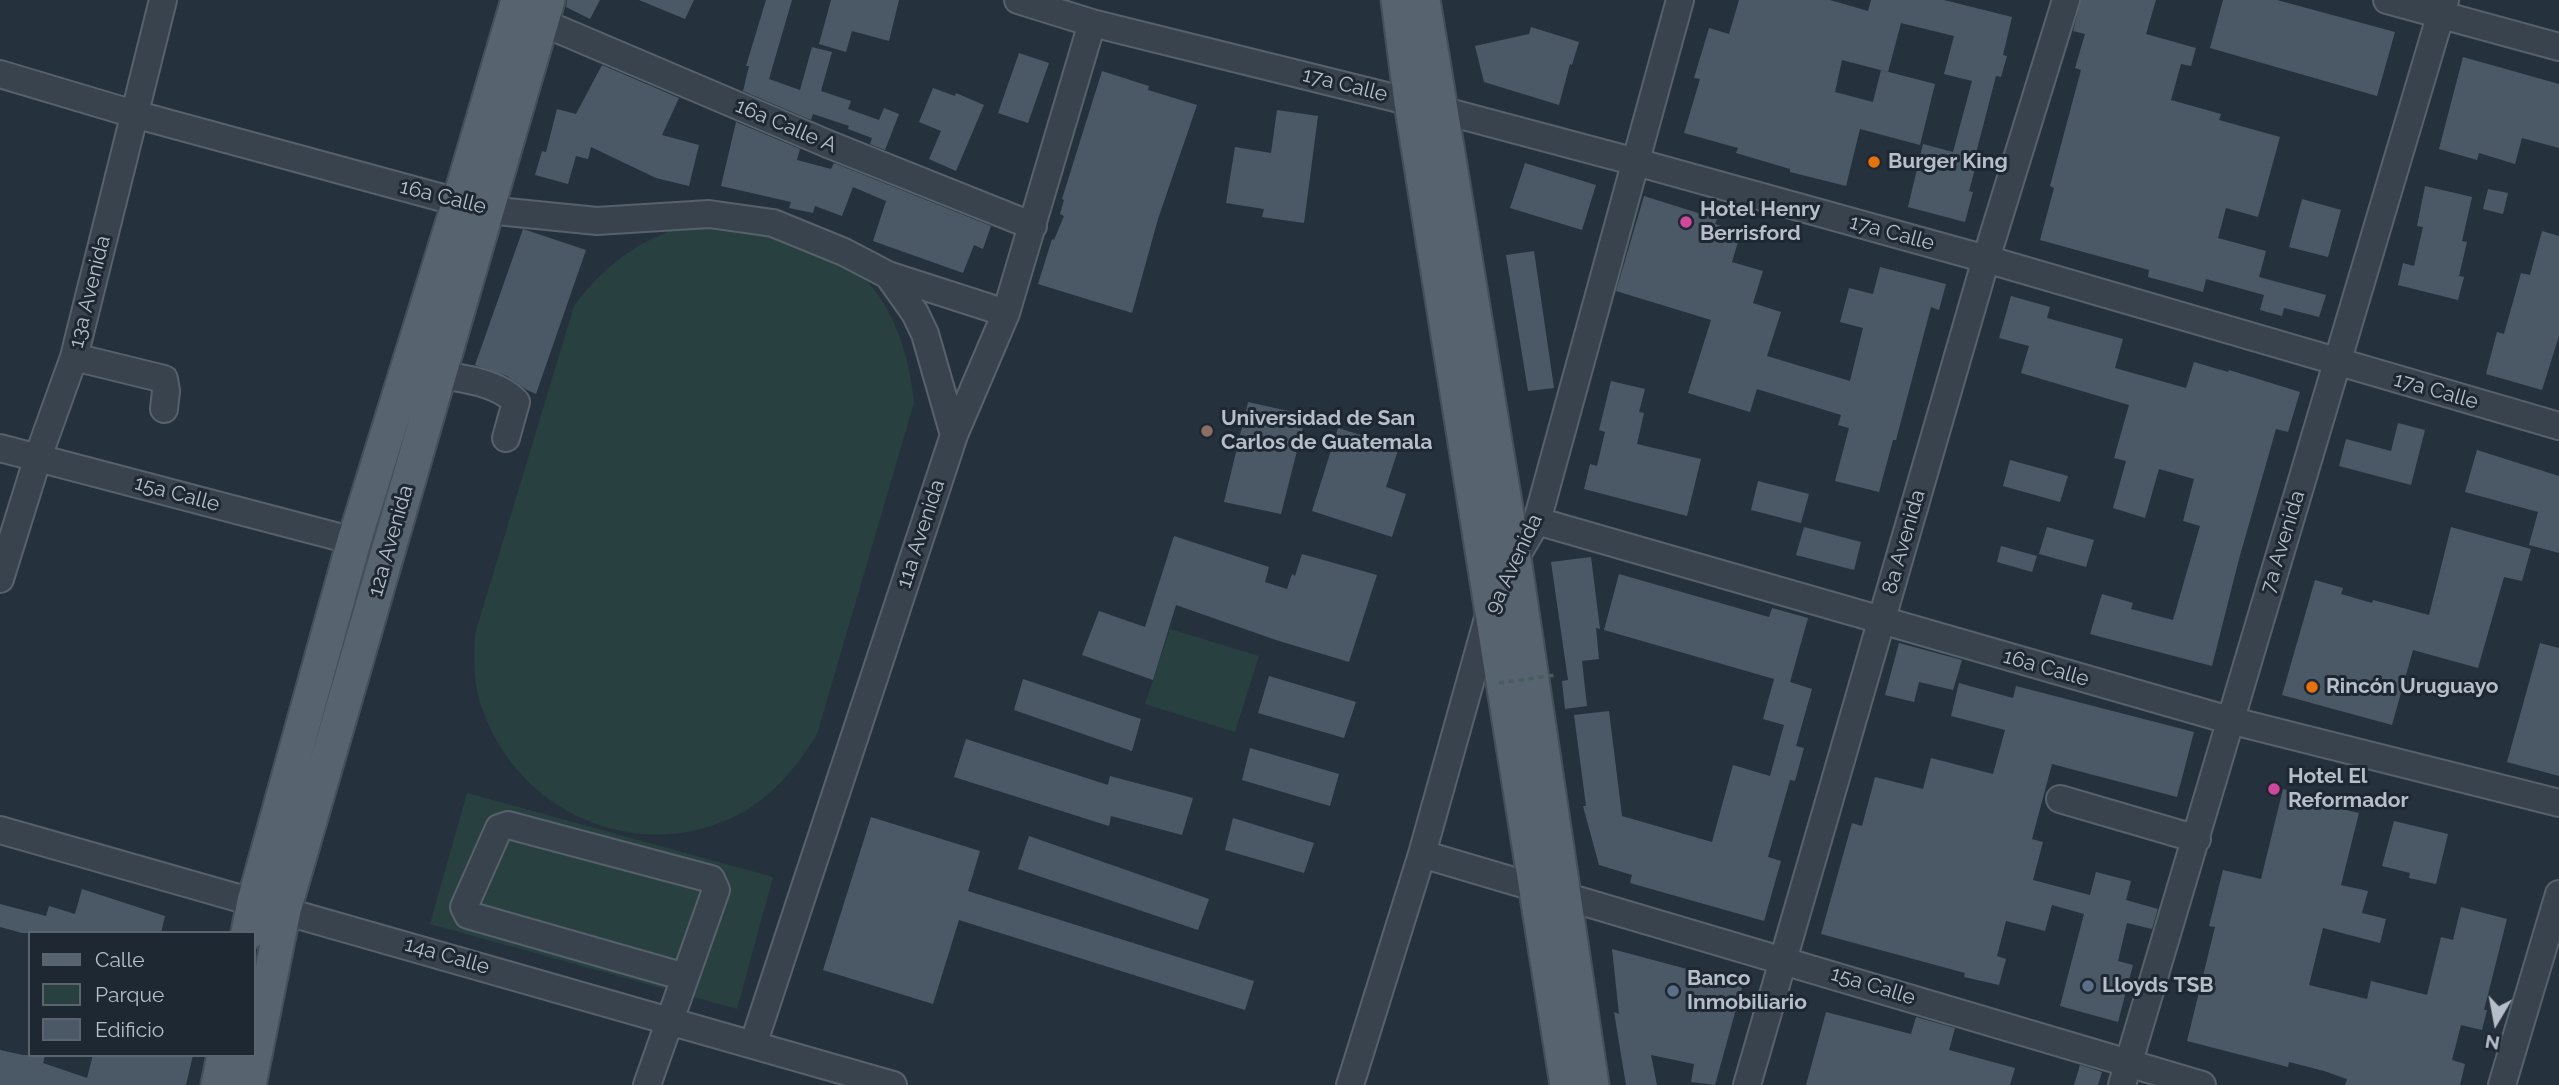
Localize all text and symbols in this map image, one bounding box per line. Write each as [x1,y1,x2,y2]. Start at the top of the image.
street label: 17a Calle [1300,62,1390,108]
street label: 16a Calle A [732,93,840,159]
place label: Burger King [1888,149,2008,175]
marker: Burger King [1866,154,1882,170]
street label: 16a Calle [397,174,489,220]
place label: Hotel Henry Berrisford [1700,197,1821,247]
street label: 17a Calle [1847,210,1937,256]
marker: Hotel Henry Berrisford [1678,214,1694,230]
street label: 13a Avenida [64,233,116,351]
street label: 17a Calle [2391,367,2481,415]
place label: Universidad de San Carlos de Guatemala [1221,406,1433,456]
marker: Universidad de San Carlos de Guatemala [1199,423,1215,439]
street label: 15a Calle [132,471,222,517]
street label: 11a Avenida [892,476,950,592]
street label: 12a Avenida [363,482,419,600]
street label: 8a Avenida [1877,487,1931,597]
street label: 7a Avenida [2255,488,2311,596]
street label: 9a Avenida [1480,510,1548,618]
street label: 16a Calle [2000,644,2092,692]
place label: Rincón Uruguayo [2326,674,2499,700]
marker: Rincón Uruguayo [2304,679,2320,695]
place label: Hotel El Reformador [2288,764,2409,814]
marker: Hotel El Reformador [2266,781,2282,797]
legend [28,931,256,1057]
street label: 14a Calle [402,932,492,980]
text: Calle [95,947,145,972]
street label: 15a Calle [1828,961,1918,1011]
place label: Banco Inmobiliario [1687,966,1807,1016]
place label: Lloyds TSB [2102,973,2214,999]
marker: Lloyds TSB [2080,978,2096,994]
text: Parque [95,982,164,1007]
marker: Banco Inmobiliario [1665,983,1681,999]
north arrow [2461,987,2531,1057]
text: Edificio [95,1017,164,1042]
text: N [2483,1031,2501,1055]

